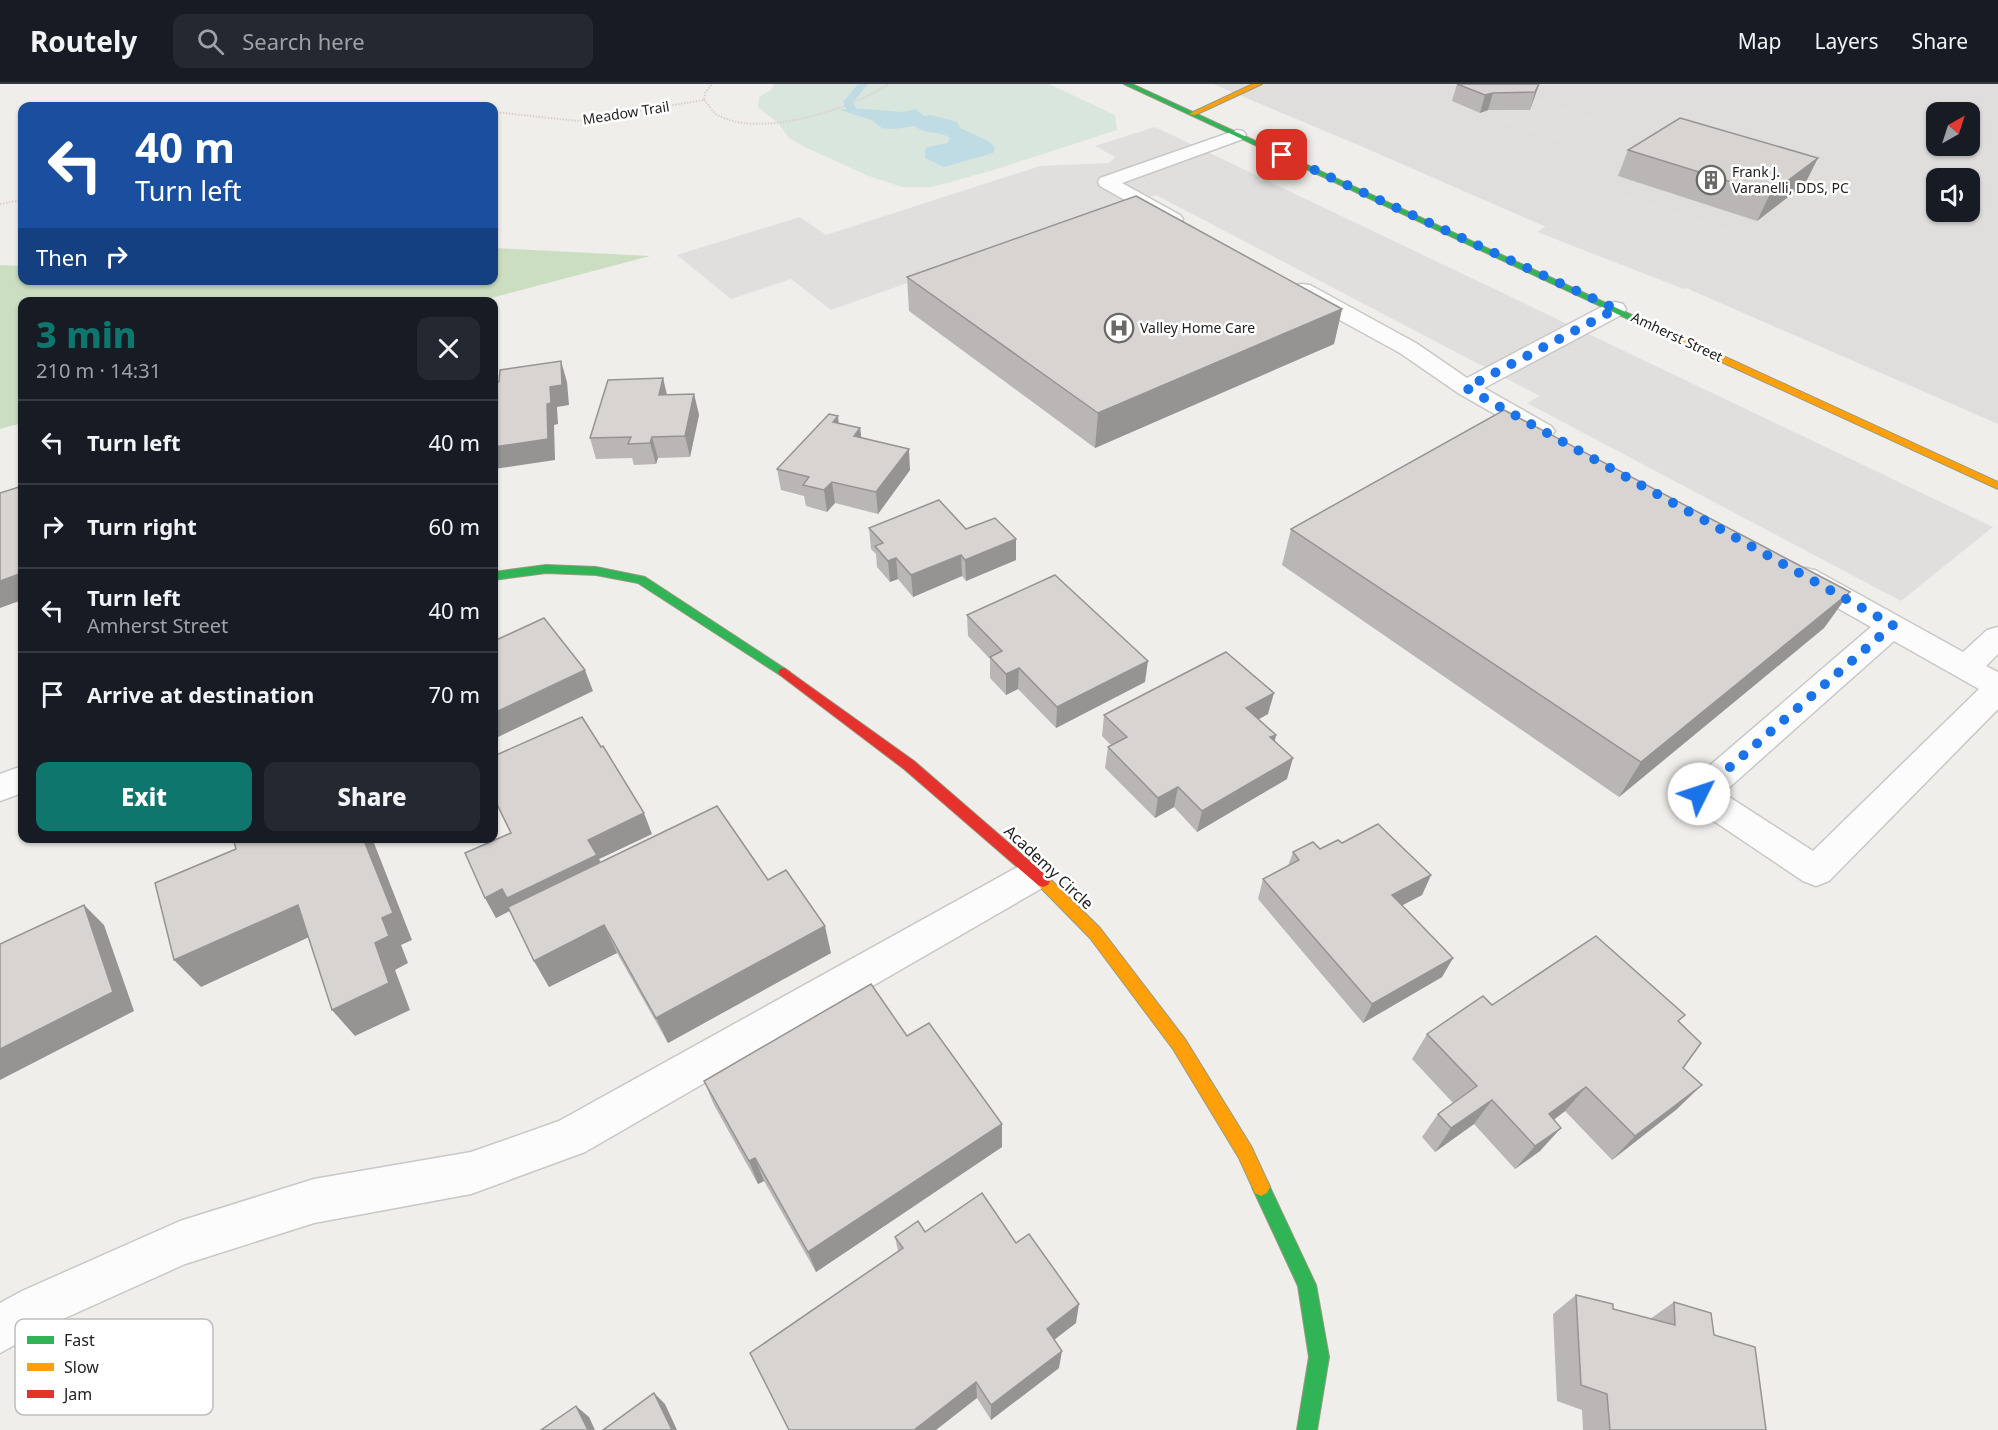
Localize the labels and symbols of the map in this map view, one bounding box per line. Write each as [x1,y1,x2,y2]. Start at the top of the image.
street label: Meadow Trail [581,96,671,129]
north arrow [1926,102,1980,156]
pin [1256,129,1307,180]
place label: Frank J. Varanelli, DDS, PC [1732,162,1849,197]
building icon: Frank J. Varanelli, DDS, PC [1695,164,1727,196]
street label: Amherst Street [1628,307,1726,366]
hospital icon: Valley Home Care [1103,312,1135,344]
place label: Valley Home Care [1140,318,1255,337]
position arrow [1667,762,1731,826]
street label: Academy Circle [1000,820,1098,914]
legend [15,1319,213,1415]
text: Fast [64,1329,95,1351]
text: Slow [64,1356,99,1378]
text: Jam [62,1383,92,1405]

